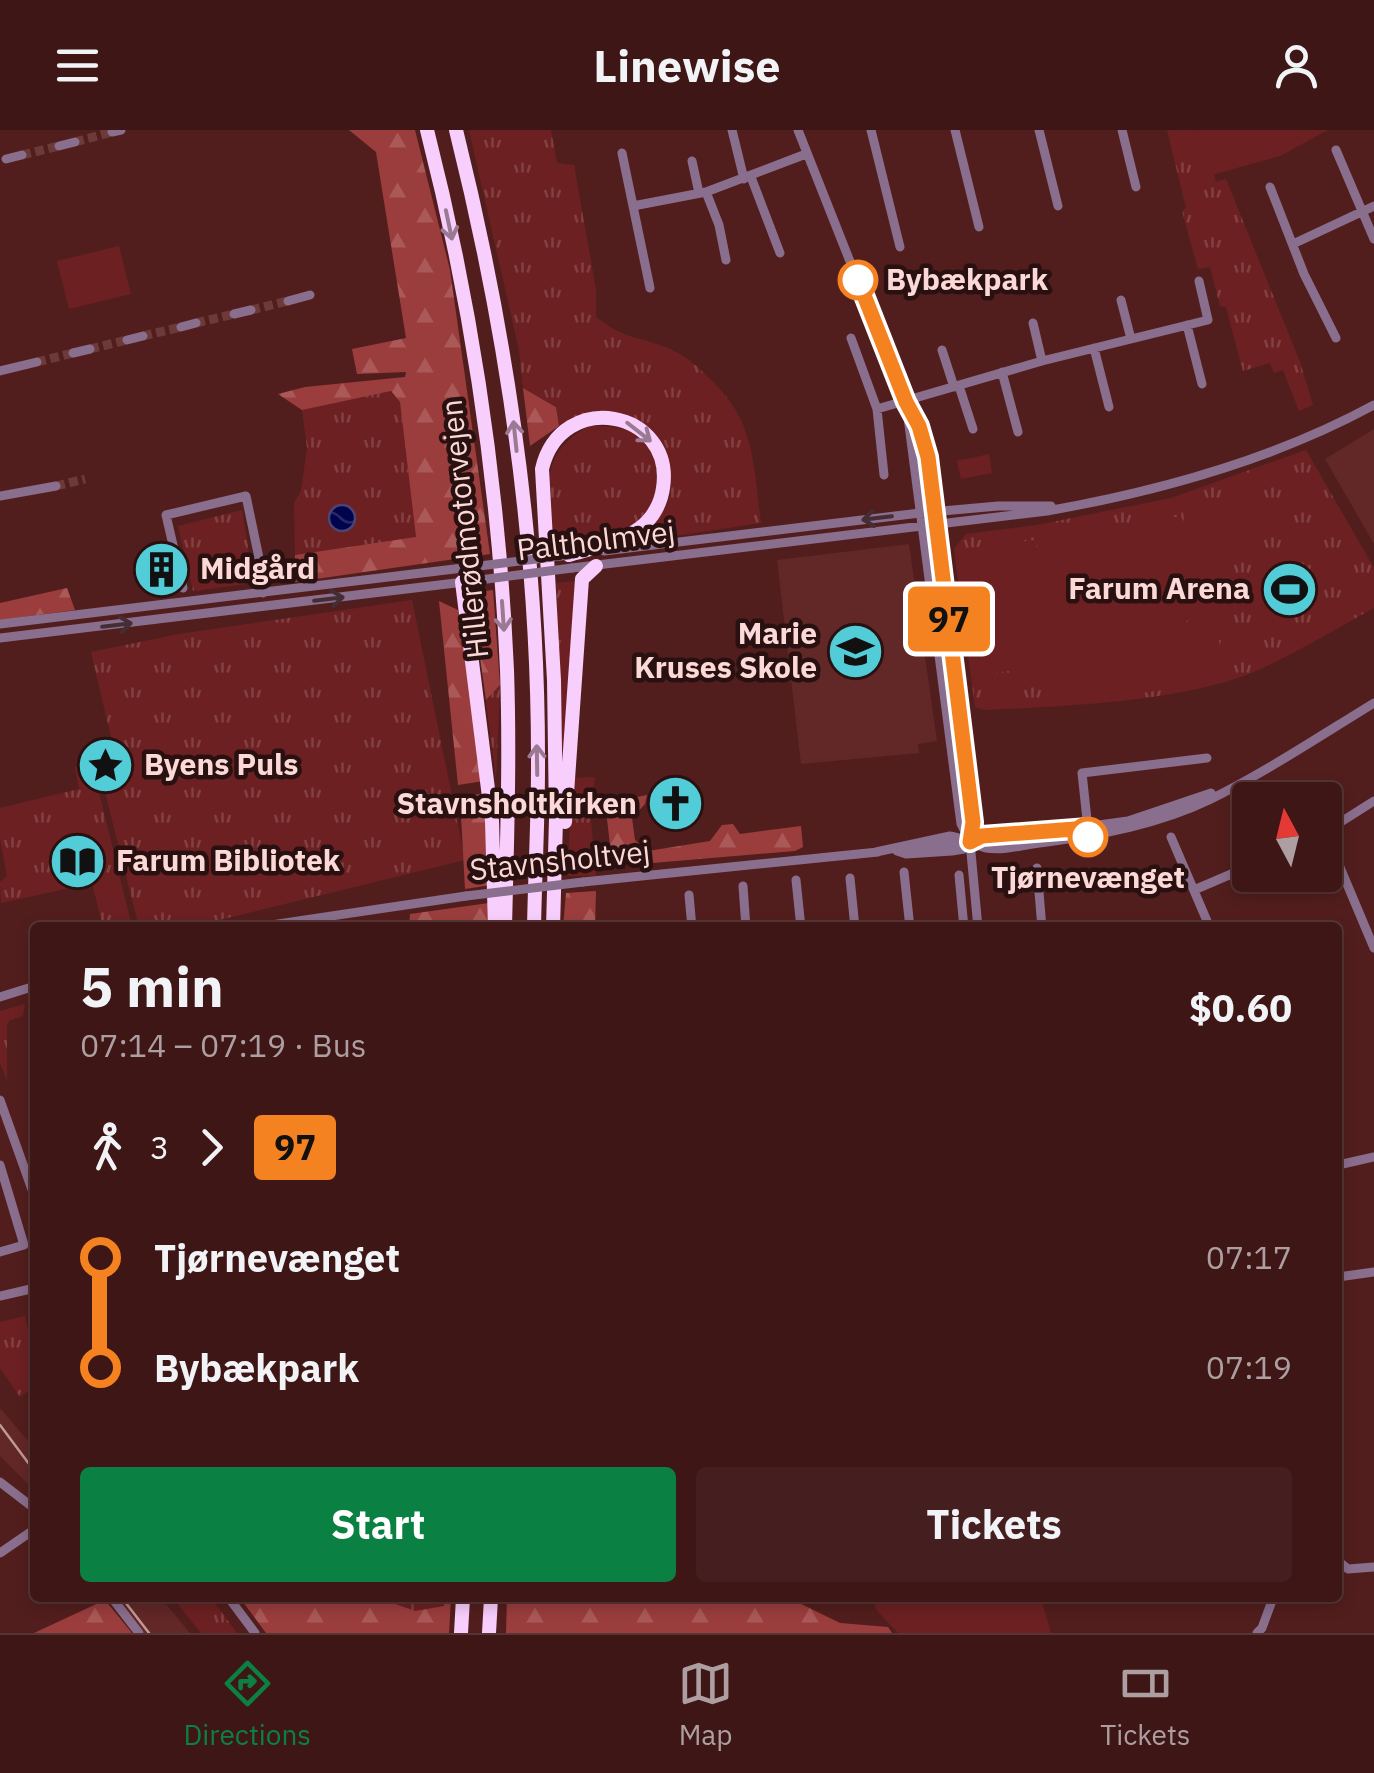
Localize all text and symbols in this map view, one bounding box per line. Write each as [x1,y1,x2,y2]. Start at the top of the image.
text: Linewise [593,36,781,94]
icon: menu [50,38,105,93]
icon: person [1269,38,1324,93]
one-way arrow [441,208,460,240]
place label: Bybækpark [886,259,1049,298]
marker: Bybækpark [839,261,877,299]
street label: Hillerødmotorvejen [431,398,496,661]
one-way arrow [505,420,524,453]
one-way arrow [625,422,652,443]
one-way arrow [861,509,893,528]
street label: Paltholmvej [515,510,677,569]
building icon: Midgård [131,539,191,599]
place label: Midgård [200,548,315,587]
sports icon: Farum Arena [1259,559,1319,619]
place label: Farum Arena [1068,568,1250,607]
line badge: 97 [904,586,994,652]
one-way arrow [312,589,344,608]
text: 97 [928,596,970,642]
one-way arrow [494,599,513,631]
place label: Marie Kruses Skole [634,613,817,686]
one-way arrow [100,615,132,634]
school or university icon: Marie Kruses Skole [826,621,886,681]
place icon: Byens Puls [75,735,135,795]
place label: Byens Puls [144,744,298,783]
one-way arrow [528,745,547,777]
church icon: Stavnsholtkirken [646,774,706,834]
north arrow [1232,782,1342,892]
map controls [1232,782,1342,892]
place label: Stavnsholtkirken [397,783,637,822]
marker: Tjørnevænget [1069,818,1107,856]
library icon: Farum Bibliotek [47,831,107,891]
street label: Stavnsholtvej [468,831,652,888]
place label: Farum Bibliotek [116,840,341,879]
place label: Tjørnevænget [991,857,1185,896]
text: 5 min [80,951,224,1022]
text: $0.60 [1189,983,1292,1032]
text: 07:14 – 07:19 · Bus [80,1024,366,1066]
icon: walk [80,1120,135,1175]
icon: forward [184,1120,239,1175]
text: 97 [274,1124,316,1170]
text: 3 [150,1126,169,1168]
text: Tjørnevænget [154,1233,400,1282]
text: 07:17 [1206,1236,1292,1278]
text: Bybækpark [154,1343,359,1392]
text: 07:19 [1206,1346,1292,1388]
button: Start [80,1467,676,1582]
button: Tickets [696,1467,1292,1582]
tab: Directions [184,1656,311,1753]
tab: Map [678,1656,733,1753]
tab: Tickets [1100,1656,1190,1753]

